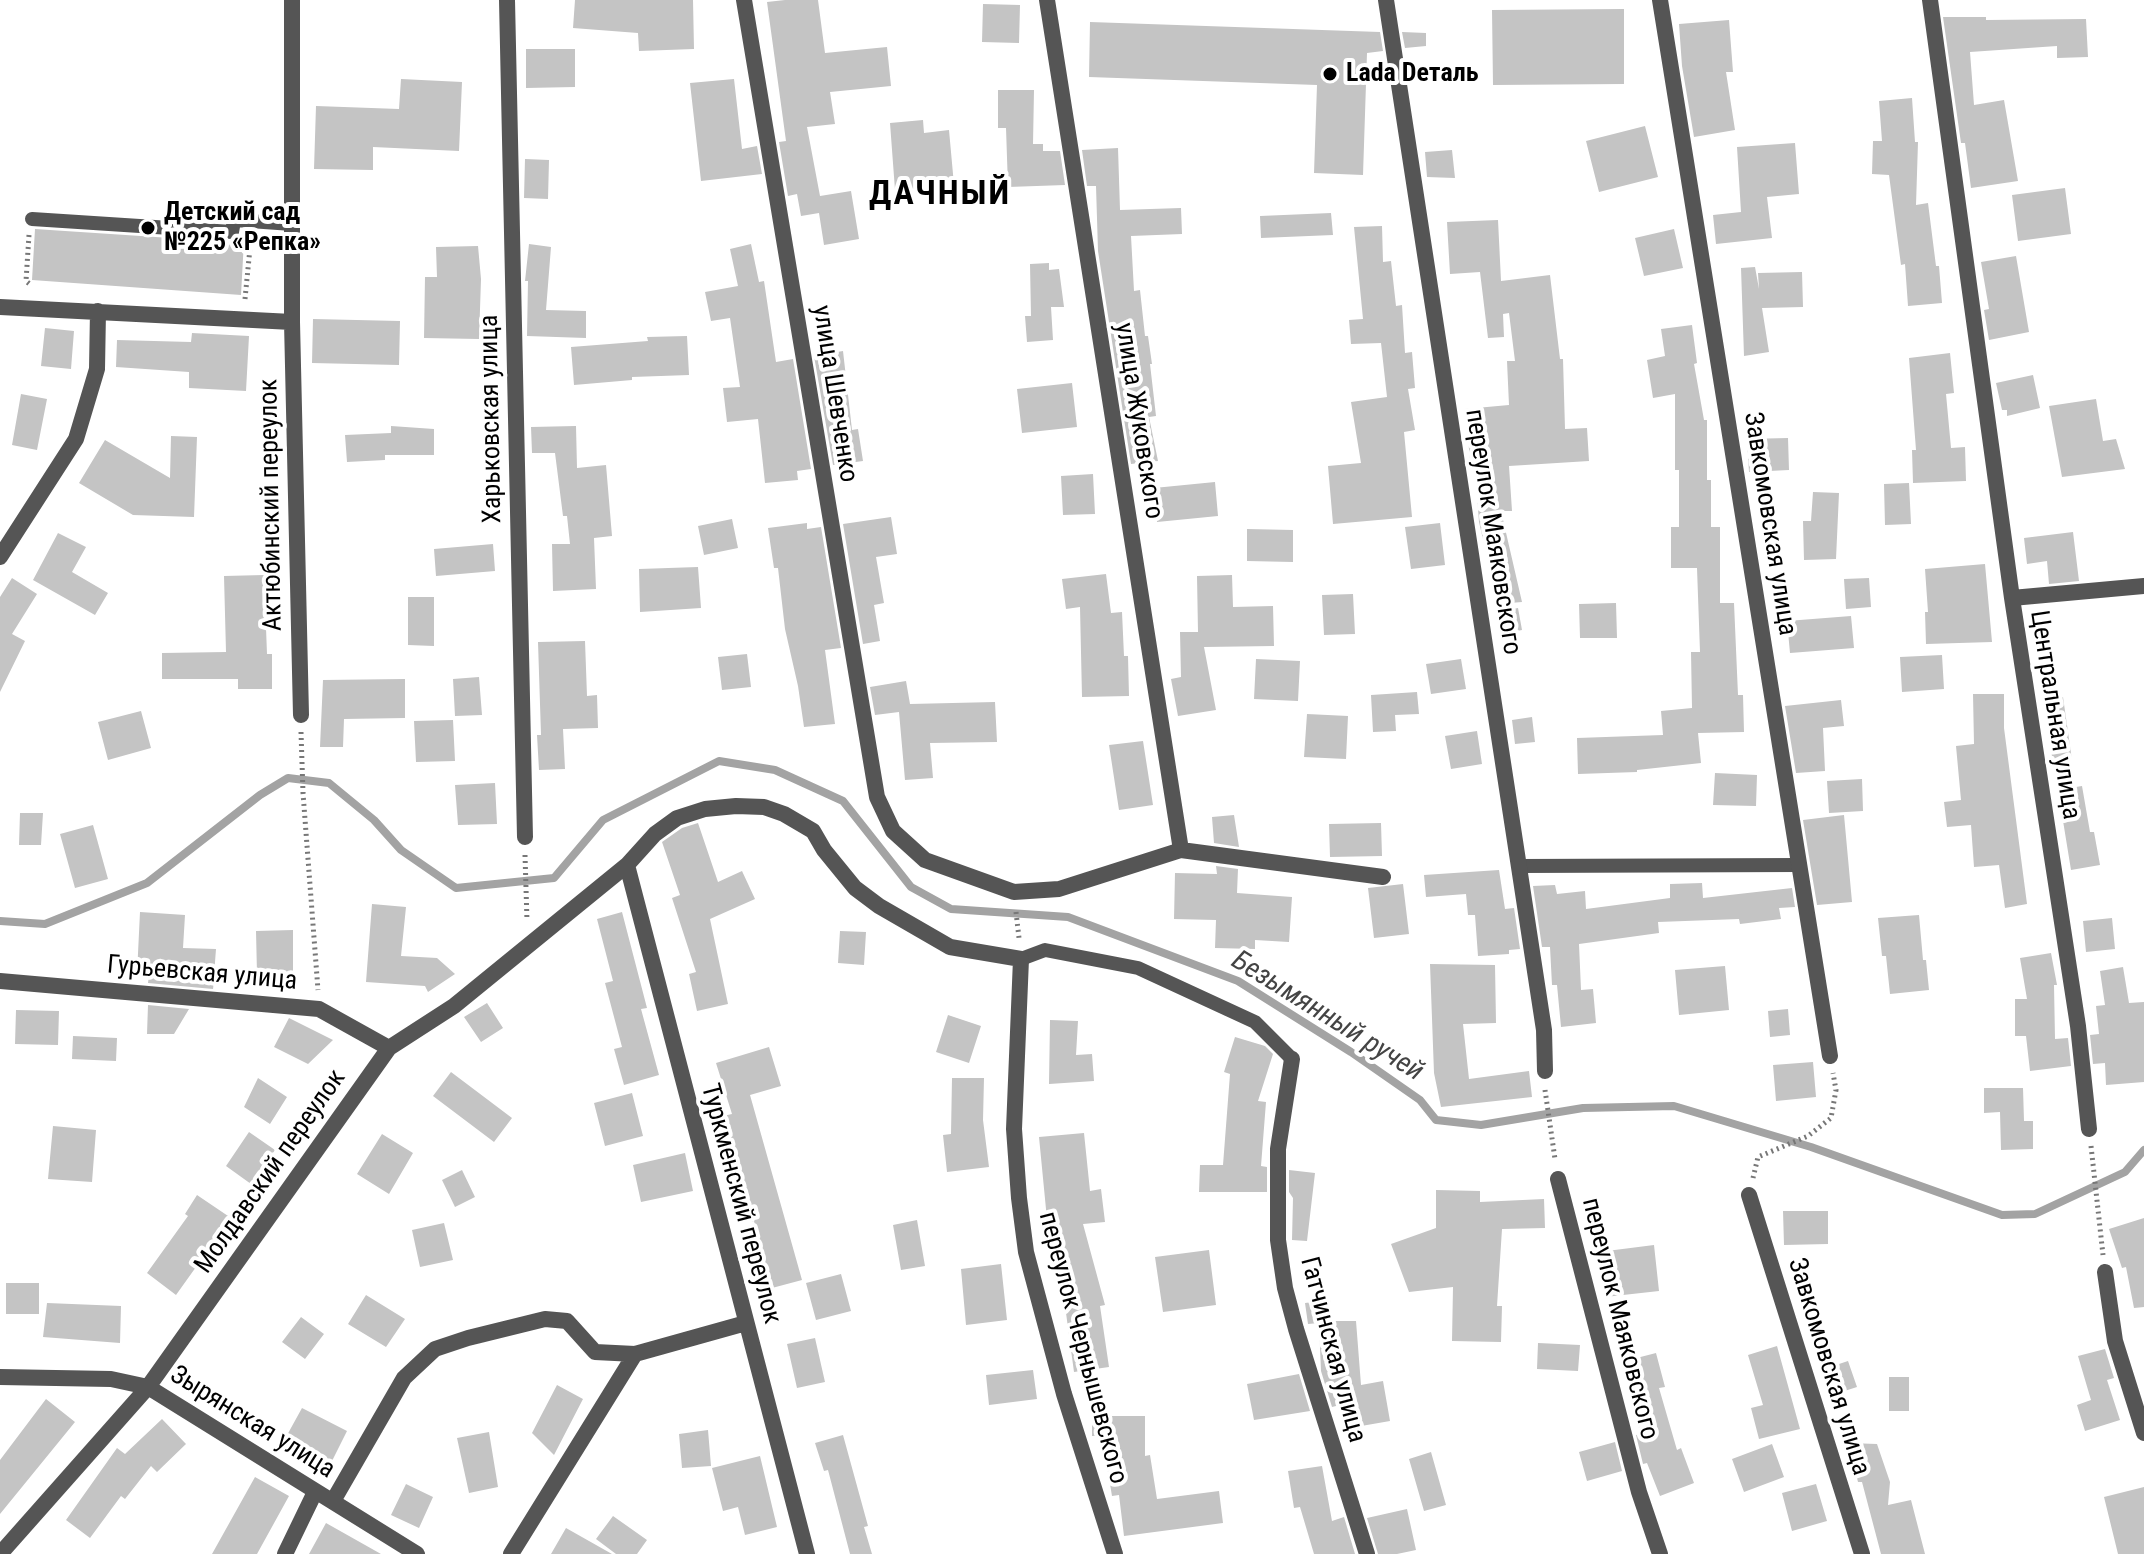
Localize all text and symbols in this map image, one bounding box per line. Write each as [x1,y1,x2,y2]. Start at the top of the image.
place label: Lada Dеталь [1346,58,1478,90]
marker: Lada Dеталь [1321,65,1339,83]
district label: ДАЧНЫЙ [869,175,1011,215]
place label: Детский сад №225 «Репка» [164,197,321,258]
marker: Детский сад №225 «Репка» [139,219,157,237]
street label: улица Шевченко [805,303,863,485]
street label: Харьковская улица [475,314,509,524]
street label: улица Жуковского [1107,321,1169,521]
street label: Актюбинский переулок [254,379,290,631]
street label: переулок Маяковского [1457,407,1527,657]
street label: Завкомовская улица [1736,410,1802,638]
street label: Центральная улица [2022,608,2086,822]
water label: Безымянный ручей [1225,945,1429,1089]
street label: Гурьевская улица [106,950,298,998]
street label: Молдавский переулок [189,1064,353,1280]
street label: Туркменский переулок [693,1081,787,1327]
street label: переулок Маяковского [1574,1195,1664,1443]
street label: переулок Чернышевского [1031,1209,1133,1487]
street label: Гатчинская улица [1292,1254,1372,1446]
street label: Завкомовская улица [1780,1255,1876,1479]
street label: Зырянская улица [164,1360,340,1486]

